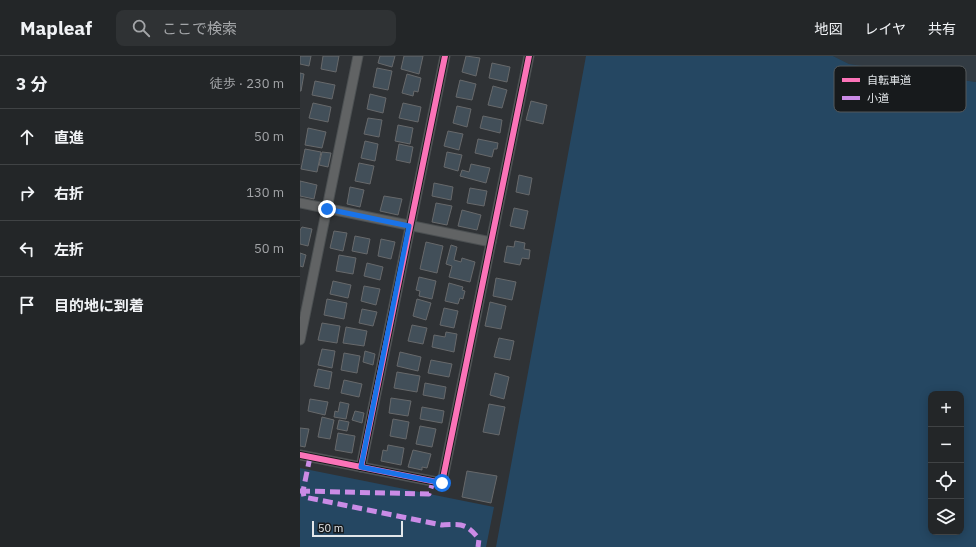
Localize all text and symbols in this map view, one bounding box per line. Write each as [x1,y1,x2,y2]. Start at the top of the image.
search box [116,10,396,46]
text: Mapleaf [20,16,92,40]
icon: search [130,17,152,39]
text: ここで検索 [162,19,237,38]
text: 地図 [814,20,842,38]
text: レイヤ [864,20,906,38]
text: 共有 [928,20,956,38]
legend [834,66,966,112]
text: 3 分 [16,73,47,95]
text: 自転車道 [867,73,911,87]
text: 徒歩 · 230 m [210,75,284,92]
text: 小道 [867,91,889,105]
icon: ahead [16,126,38,148]
text: 直進 [54,128,84,147]
text: 50 m [254,128,284,145]
icon: right [16,182,38,204]
text: 右折 [54,184,84,203]
text: 130 m [246,184,284,201]
route end [318,200,336,218]
icon: left [16,238,38,260]
text: 左折 [54,240,84,259]
text: 50 m [254,240,284,257]
icon: arrive [16,294,38,316]
text: 目的地に到着 [54,296,144,315]
map controls [928,391,964,535]
button: + [928,391,964,427]
button: − [928,427,964,463]
button: locate [928,463,964,499]
route start [433,474,451,492]
button: layers [928,499,964,535]
scale bar [312,519,403,538]
text: 50 m [318,521,343,535]

